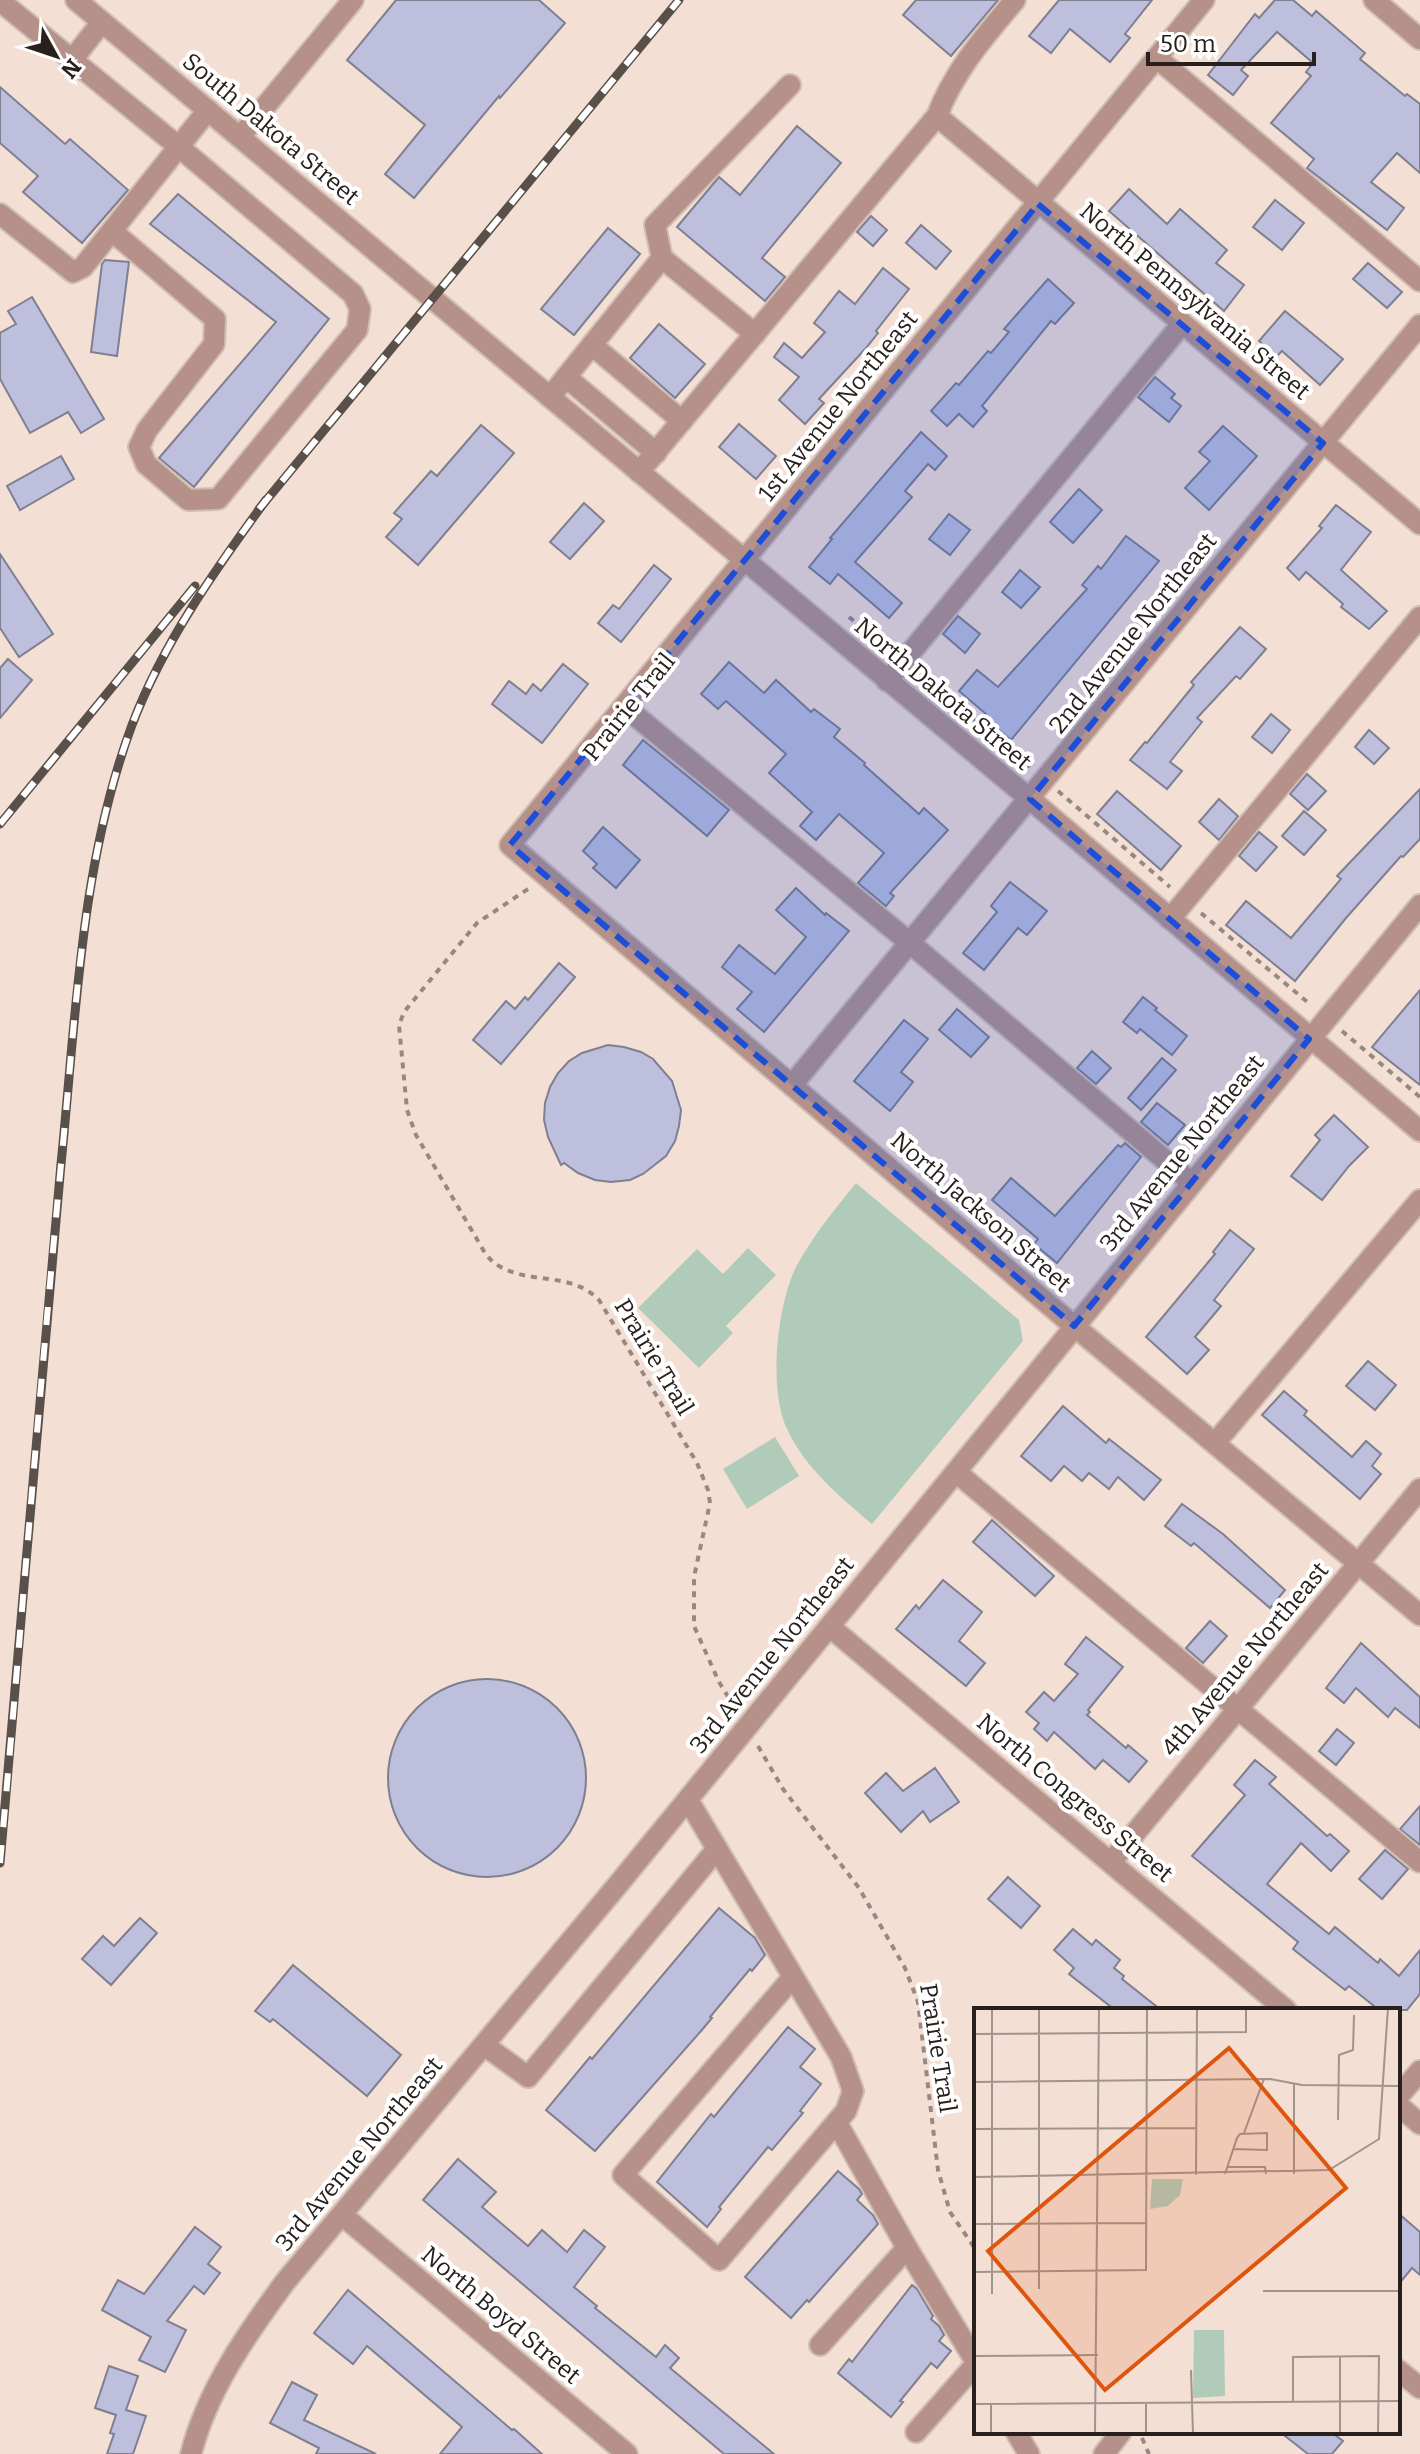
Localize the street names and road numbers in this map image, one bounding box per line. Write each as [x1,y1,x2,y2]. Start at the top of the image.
street label: South Dakota Street [177,47,365,211]
street label: North Pennsylvania Street [1074,197,1316,406]
street label: 1st Avenue Northeast [753,305,924,507]
street label: 2nd Avenue Northeast [1044,527,1223,739]
street label: North Dakota Street [849,612,1037,776]
street label: Prairie Trail [577,648,681,766]
street label: 3rd Avenue Northeast [1094,1049,1270,1257]
street label: North Jackson Street [885,1126,1077,1298]
street label: Prairie Trail [608,1294,700,1420]
street label: 3rd Avenue Northeast [684,1551,860,1759]
street label: 4th Avenue Northeast [1156,1556,1334,1762]
street label: North Congress Street [971,1708,1179,1888]
street label: Prairie Trail [914,1982,962,2115]
street label: 3rd Avenue Northeast [270,2051,448,2257]
street label: North Boyd Street [416,2240,586,2390]

